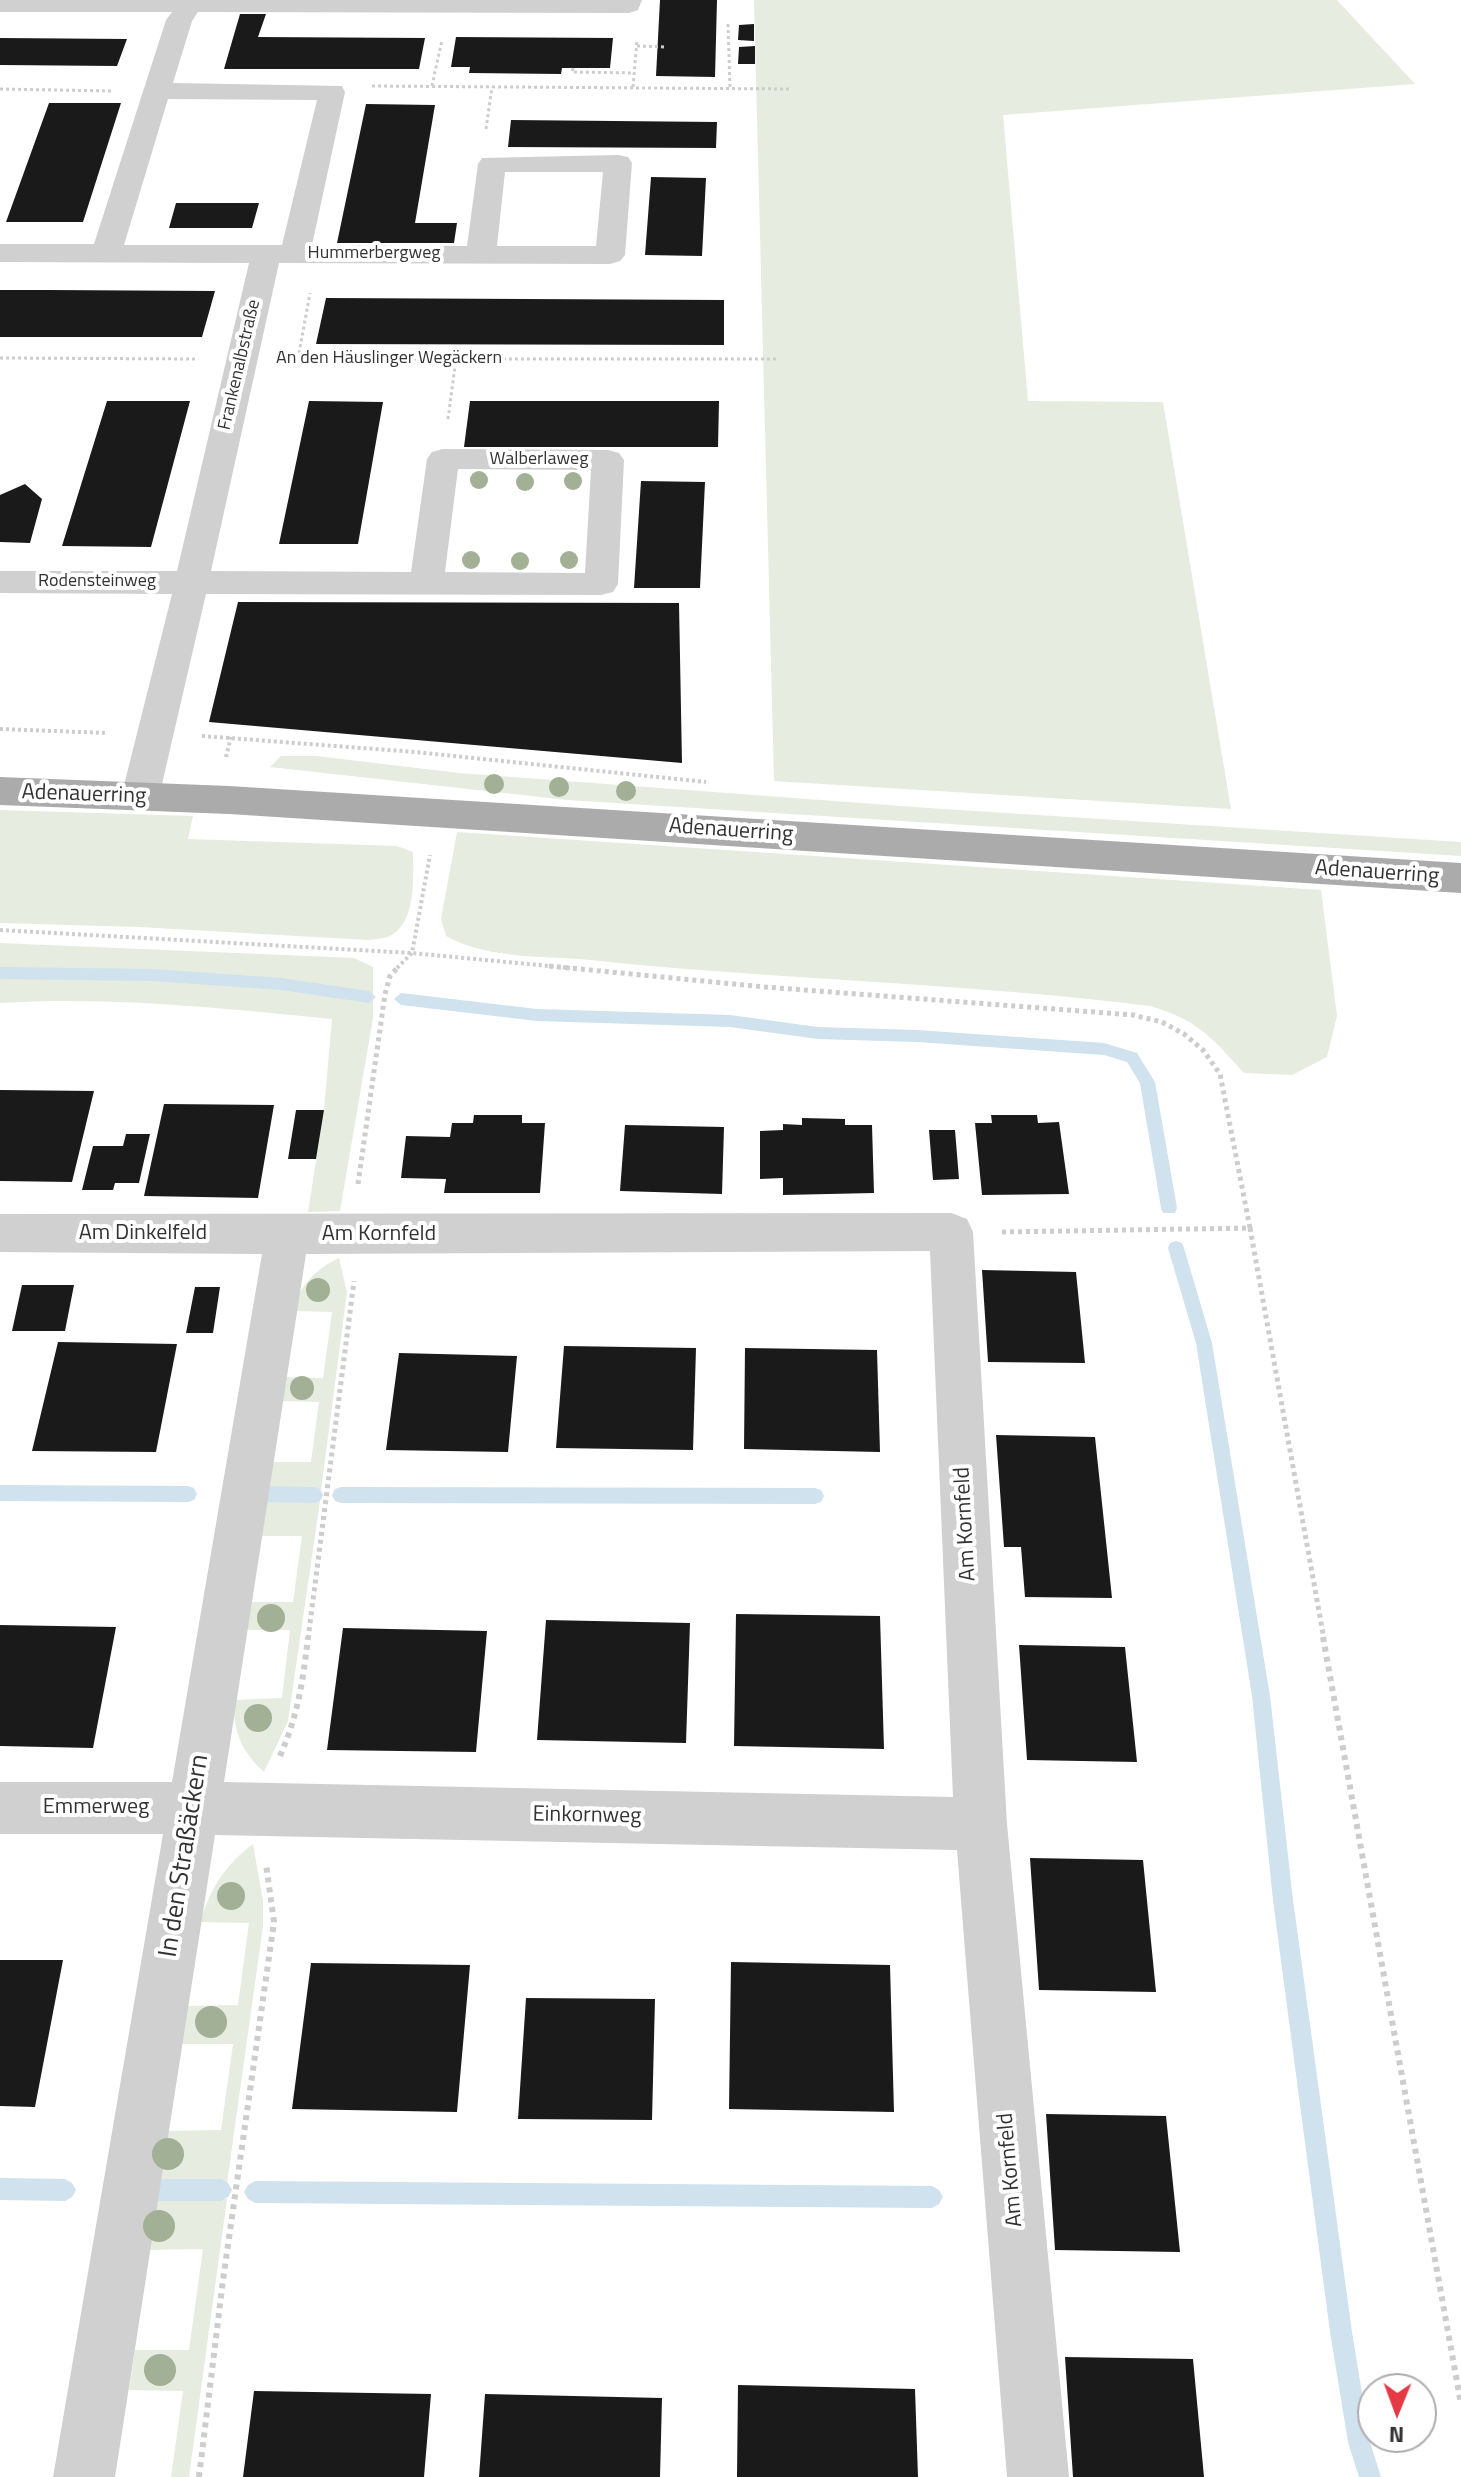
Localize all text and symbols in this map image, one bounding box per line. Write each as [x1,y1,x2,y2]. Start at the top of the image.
street label: Hummerbergweg [307,243,441,265]
street label: Frankenalbstraße [215,298,265,432]
street label: An den Häuslinger Wegäckern [276,348,502,370]
street label: Walberlaweg [490,449,588,471]
street label: Rodensteinweg [38,571,156,593]
street label: Adenauerring [21,780,147,810]
street label: Adenauerring [668,813,794,849]
street label: Adenauerring [1314,855,1440,891]
street label: Am Dinkelfeld [79,1221,207,1247]
street label: Am Kornfeld [322,1222,436,1248]
street label: Am Kornfeld [950,1466,982,1582]
street label: In den Straßäckern [154,1752,216,1960]
street label: Emmerweg [43,1795,149,1821]
street label: Einkornweg [532,1802,642,1830]
street label: Am Kornfeld [993,2112,1029,2228]
north arrow [1357,2373,1437,2453]
text: N [1389,2418,1405,2452]

